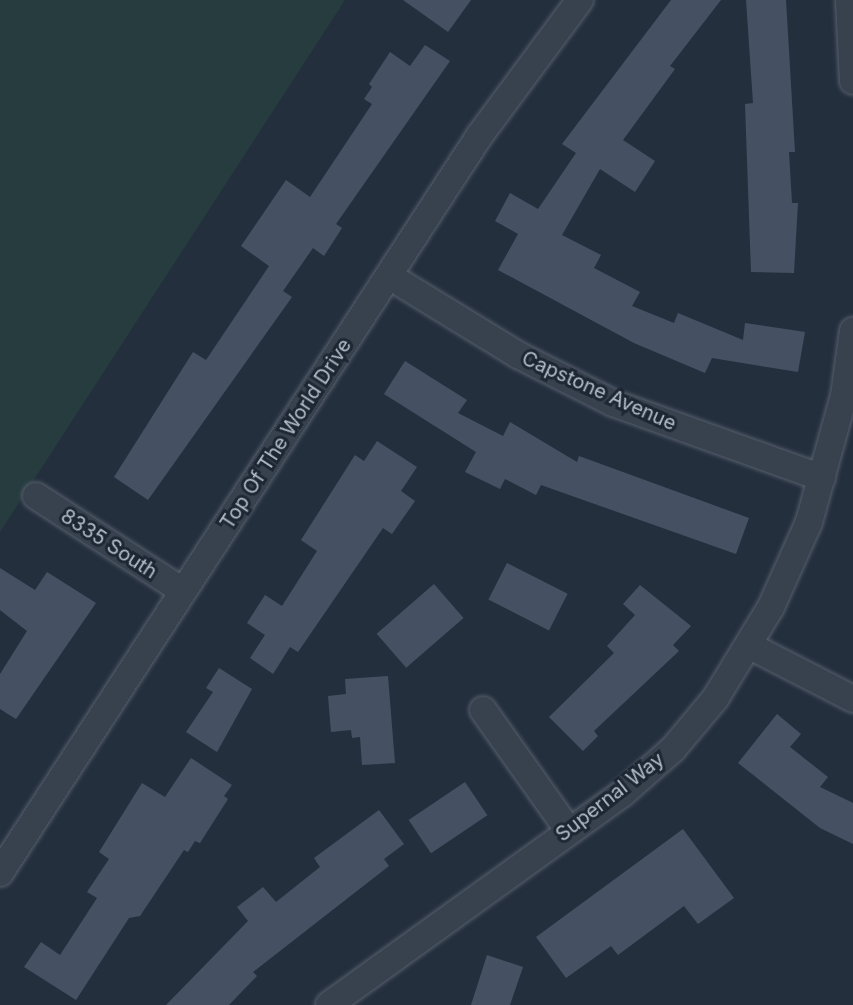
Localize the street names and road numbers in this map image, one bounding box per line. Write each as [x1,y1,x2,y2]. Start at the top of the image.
street label: Top Of The World Drive [215,334,357,534]
street label: Capstone Avenue [518,346,680,436]
street label: 8335 South [56,504,162,584]
street label: Supernal Way [551,747,669,847]

